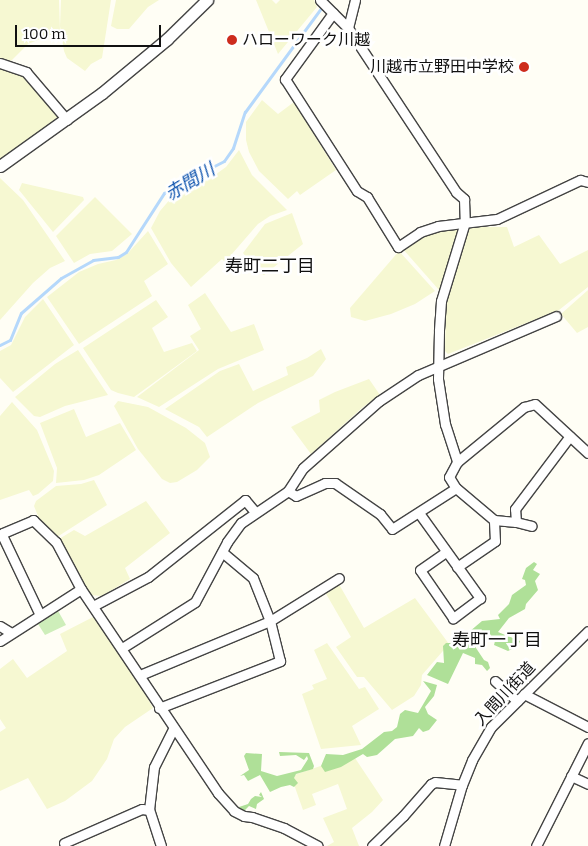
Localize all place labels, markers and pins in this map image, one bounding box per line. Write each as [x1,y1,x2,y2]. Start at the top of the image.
place label: ハローワーク川越 [242,30,370,50]
marker: ハローワーク川越 [226,34,238,46]
place label: 川越市立野田中学校 [370,57,514,77]
marker: 川越市立野田中学校 [518,61,530,73]

